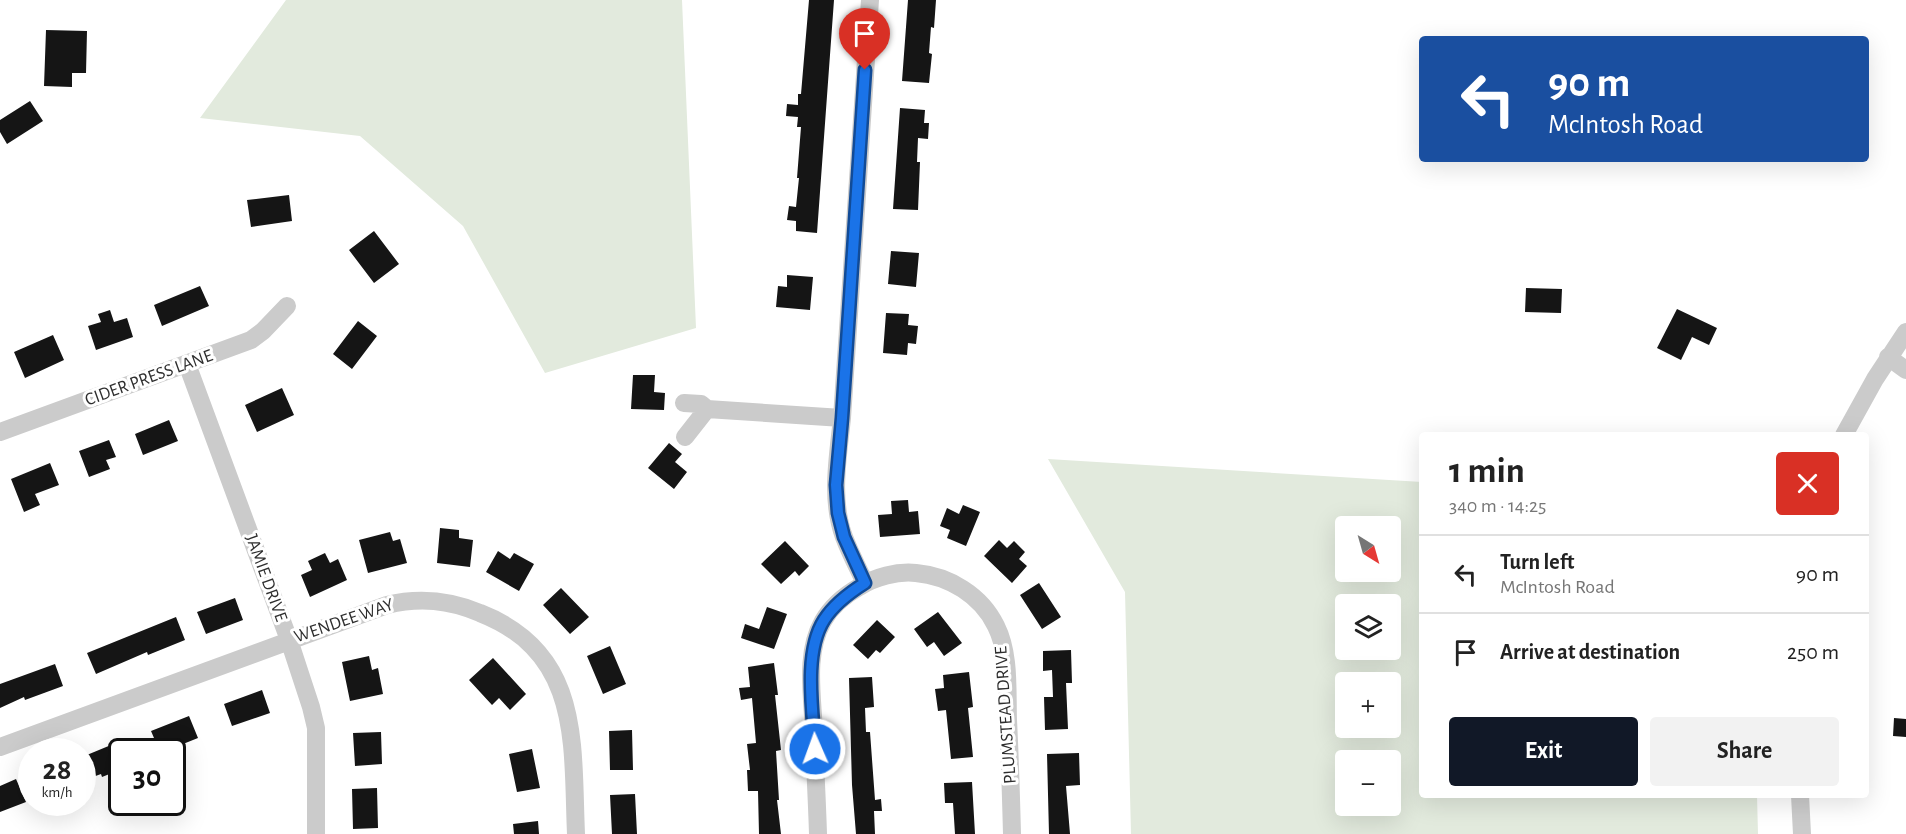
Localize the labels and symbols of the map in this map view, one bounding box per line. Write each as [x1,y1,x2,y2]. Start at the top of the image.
pin [839,8,890,70]
street label: CIDER PRESS LANE [83,346,215,409]
north arrow [1335,516,1401,582]
street label: JAMIE DRIVE [242,532,290,624]
street label: WENDEE WAY [292,595,396,646]
street label: PLUMSTEAD DRIVE [992,645,1020,784]
position arrow [783,717,847,781]
speed limit sign: 30 [108,738,186,816]

